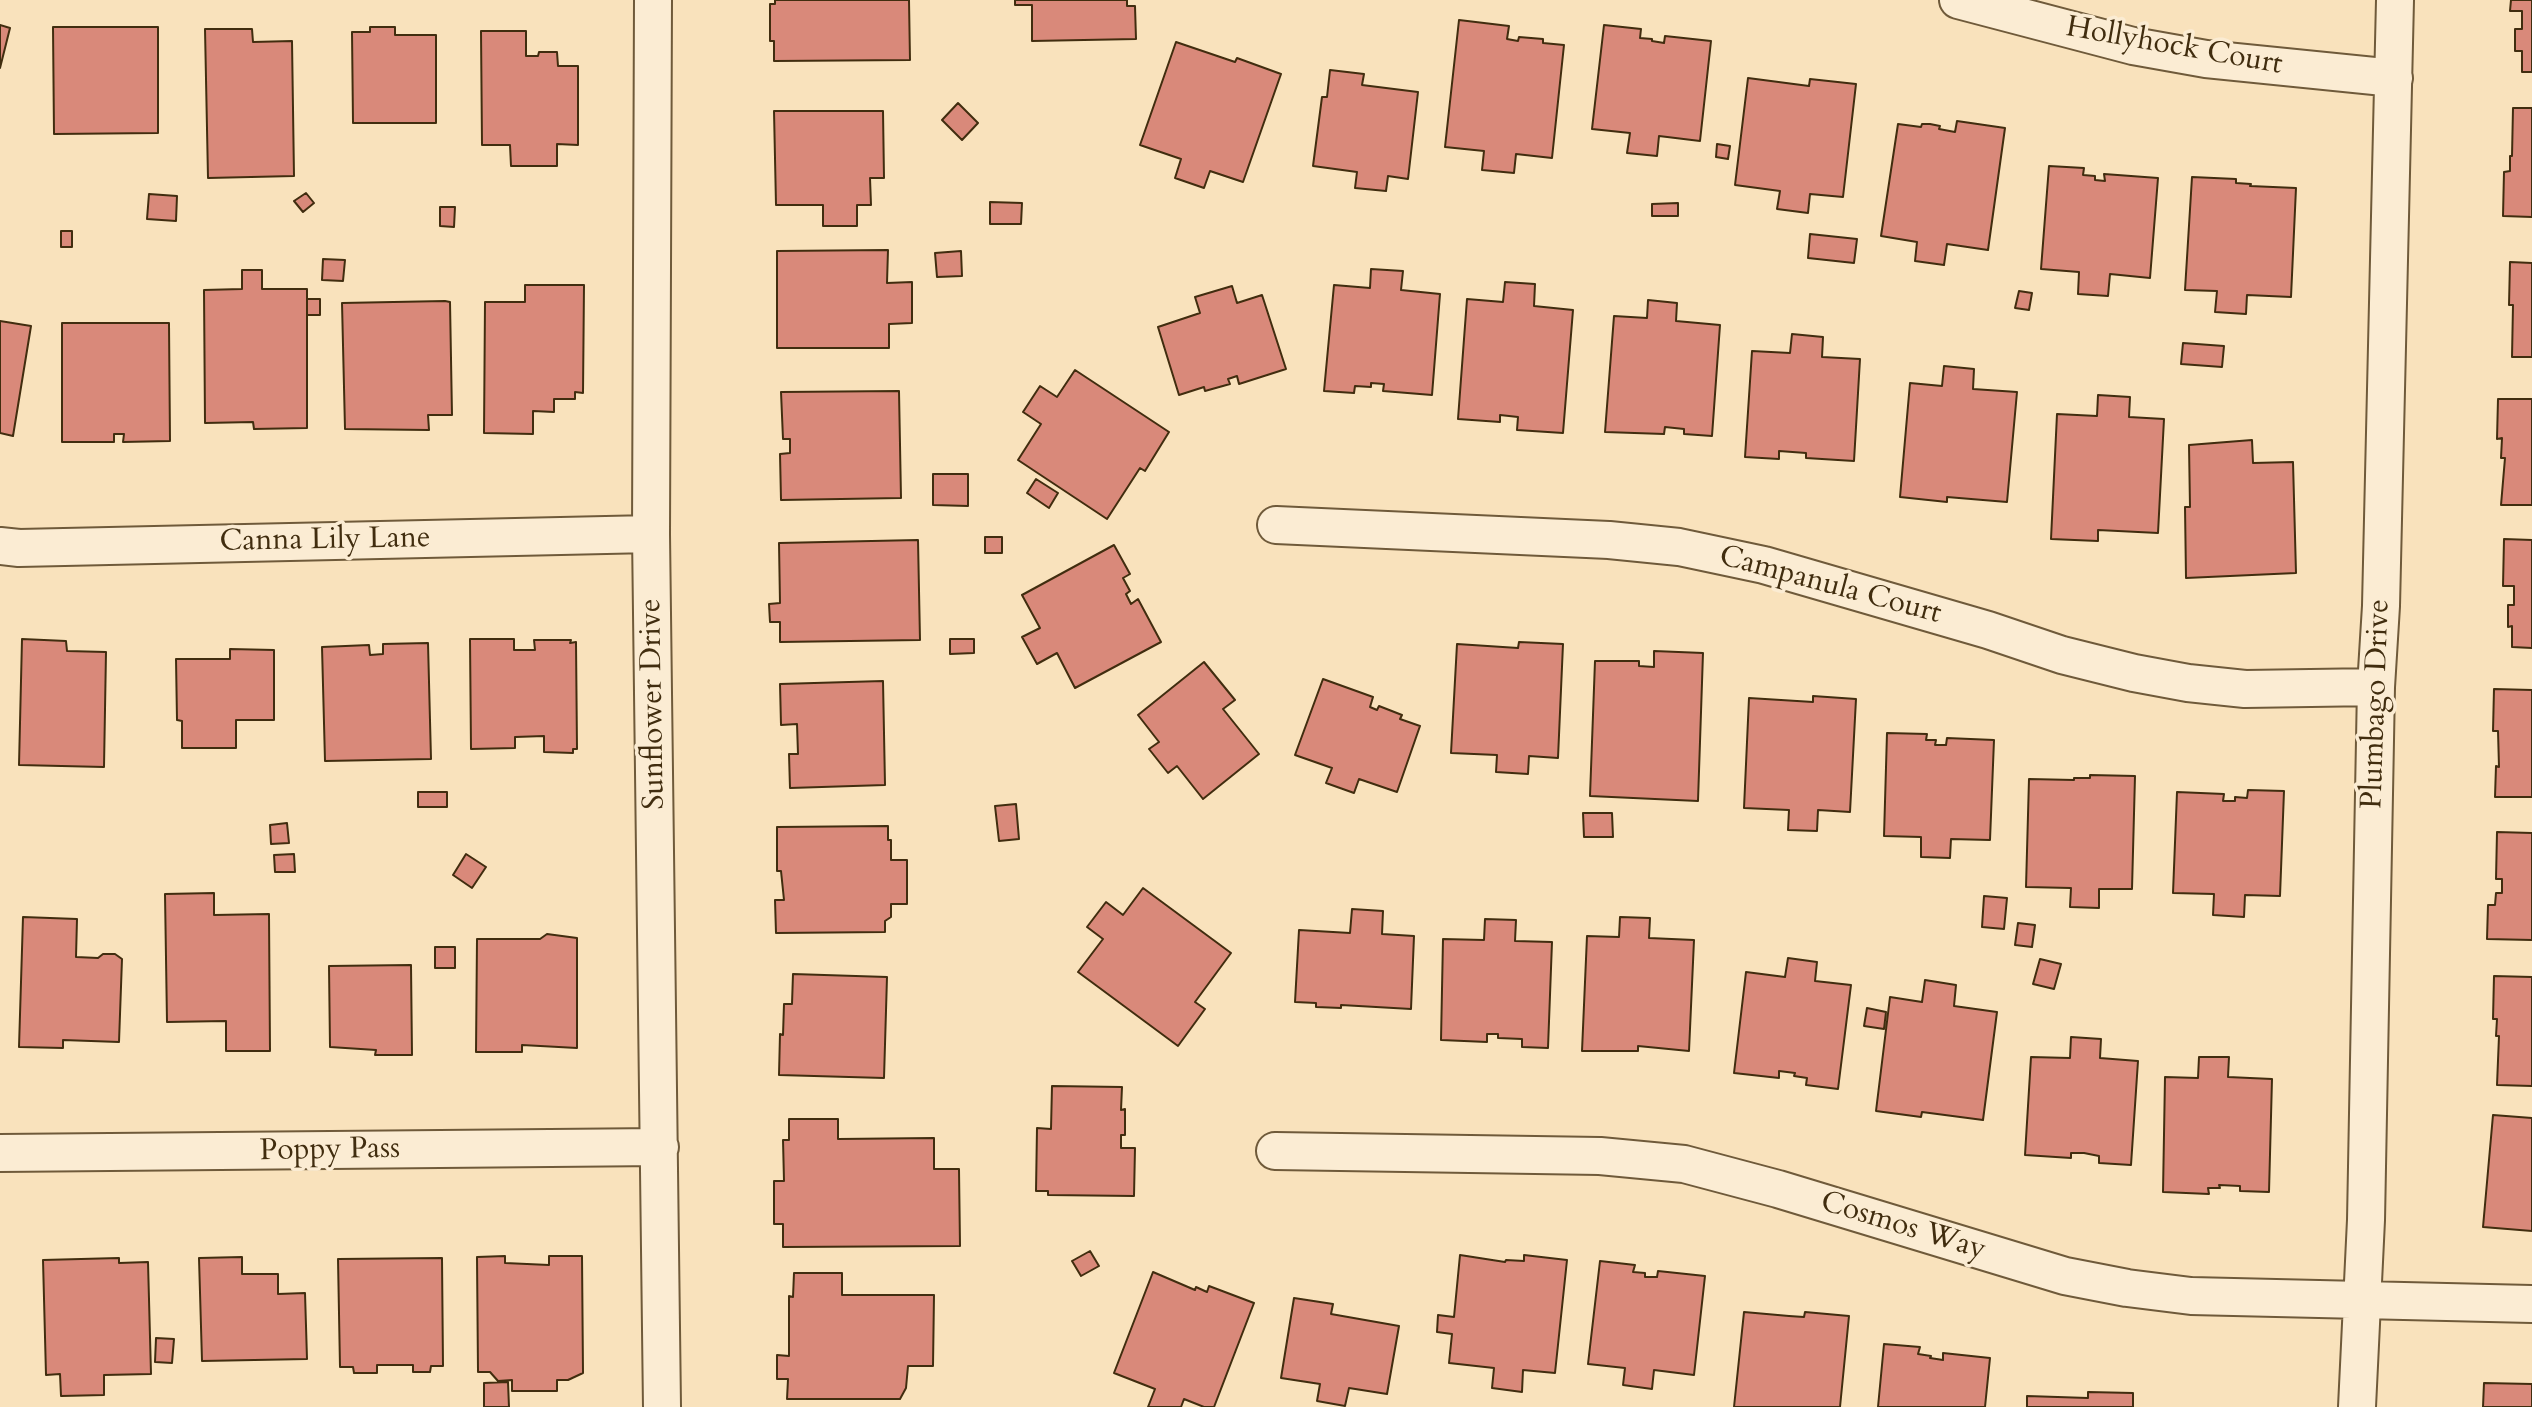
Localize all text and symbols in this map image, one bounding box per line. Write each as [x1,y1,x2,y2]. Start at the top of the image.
street label: Hollyhock Court [2063,10,2285,84]
street label: Canna Lily Lane [219,521,431,561]
street label: Campanula Court [1715,539,1945,633]
street label: Sunflower Drive [634,598,674,810]
street label: Plumbago Drive [2355,598,2399,810]
street label: Poppy Pass [259,1132,401,1170]
street label: Cosmos Way [1816,1185,1990,1269]

